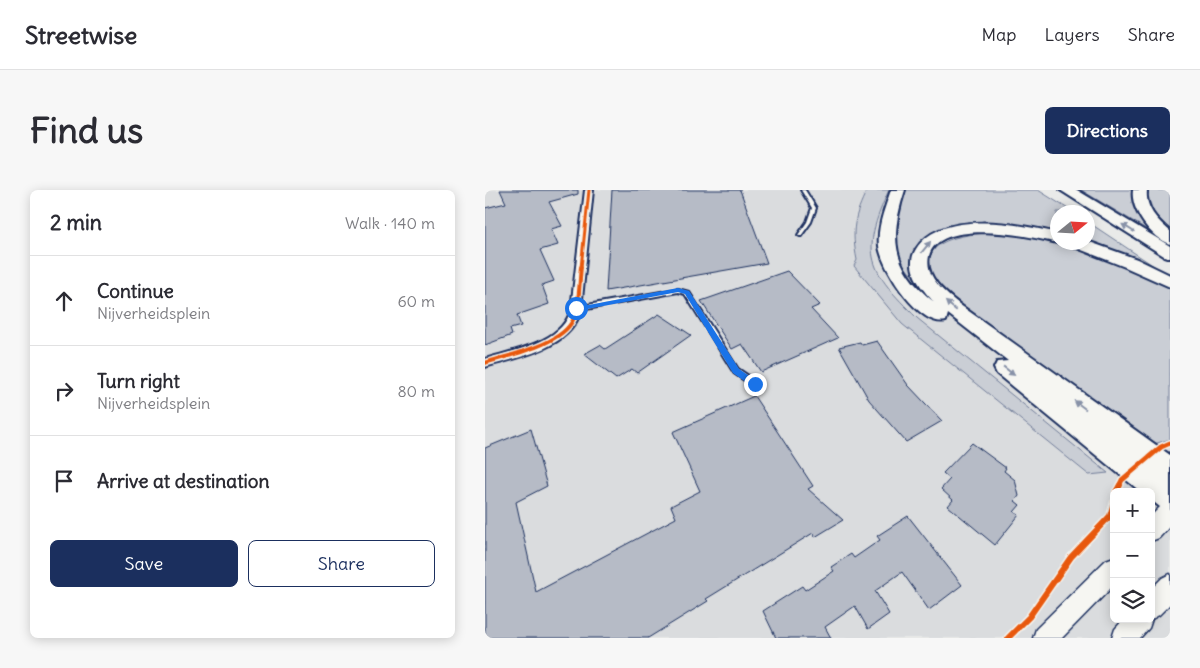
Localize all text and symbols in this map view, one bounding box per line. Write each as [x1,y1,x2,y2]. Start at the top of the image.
text: Streetwise [25,20,137,50]
text: Map [981,23,1016,46]
text: Layers [1044,23,1100,46]
text: Share [1128,23,1175,46]
button: Directions [1045,107,1170,154]
text: Find us [30,108,143,152]
north arrow [1050,205,1095,250]
text: 2 min [50,209,102,236]
text: Walk · 140 m [345,213,435,233]
one-way arrow [1122,223,1135,232]
one-way arrow [921,241,931,254]
text: Continue [97,279,174,303]
icon: ahead [50,287,78,315]
text: 60 m [397,291,435,311]
route start [565,297,588,320]
one-way arrow [944,300,957,311]
text: Nijverheidsplein [97,303,210,323]
one-way arrow [1002,366,1016,376]
text: Turn right [97,369,180,393]
route end [744,373,767,396]
icon: right [50,377,78,405]
text: 80 m [397,381,435,401]
text: Nijverheidsplein [97,393,210,413]
one-way arrow [1074,399,1087,410]
icon: arrive [50,467,78,495]
text: Arrive at destination [97,469,270,493]
map controls [1110,488,1155,623]
button: + [1110,488,1155,533]
button: − [1110,533,1155,578]
button: Save [50,540,238,587]
button: Share [248,540,435,587]
button: layers [1110,578,1155,623]

